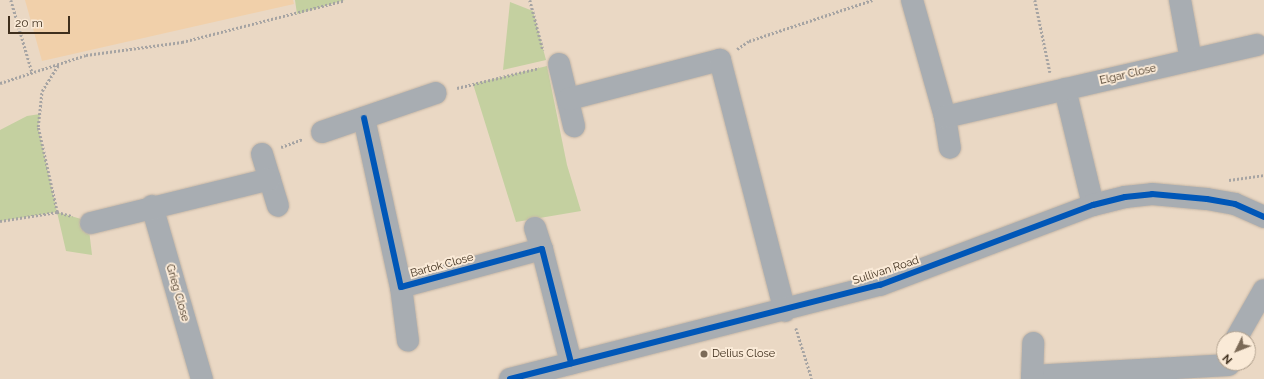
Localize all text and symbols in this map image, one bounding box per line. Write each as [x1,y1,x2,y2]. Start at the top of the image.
scale bar [10,8,72,34]
text: 20 m [15,16,43,30]
street label: Elgar Close [1098,62,1158,88]
street label: Bartok Close [409,251,475,281]
street label: Sullivan Road [851,254,921,288]
street label: Grieg Close [163,263,191,323]
north arrow [1216,331,1256,371]
place label: Delius Close [712,347,775,361]
marker: Delius Close [699,349,709,359]
text: N [1220,351,1235,366]

